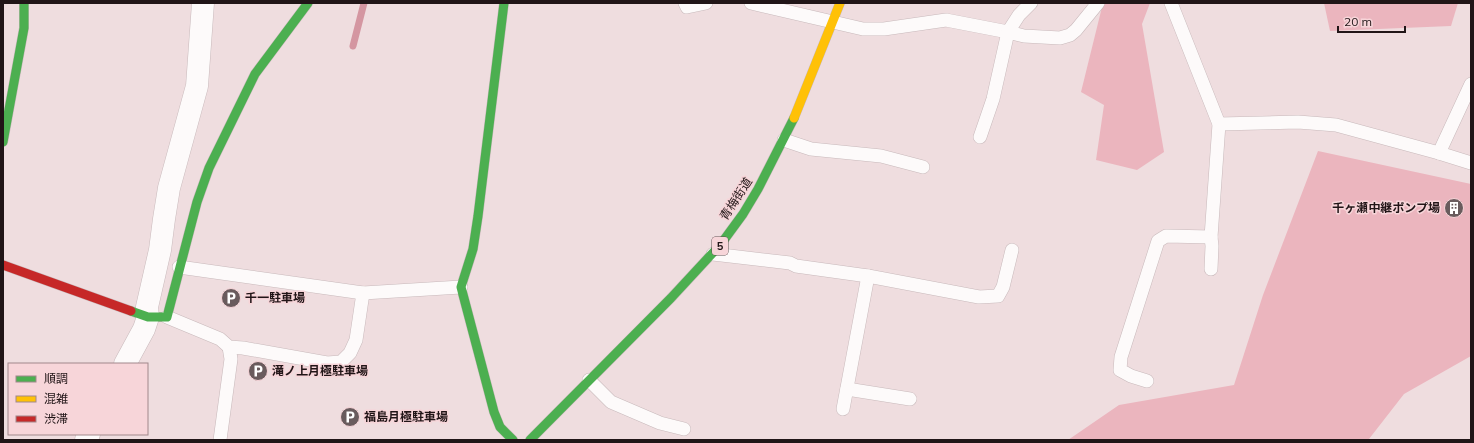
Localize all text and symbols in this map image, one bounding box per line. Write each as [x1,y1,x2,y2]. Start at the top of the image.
scale bar [1338,8,1405,34]
text: 20 m [1344,14,1372,29]
street label: 青梅街道 [716,175,755,223]
building icon: 千ヶ瀬中継ポンプ場 [1443,197,1465,219]
place label: 千ヶ瀬中継ポンプ場 [1332,200,1440,215]
road number: 5 [712,237,728,255]
parking icon: 千一駐車場 [220,287,242,309]
place label: 千一駐車場 [245,290,305,305]
parking icon: 滝ノ上月極駐車場 [247,360,269,382]
legend [8,363,148,435]
place label: 滝ノ上月極駐車場 [272,363,368,378]
text: 順調 [44,371,68,386]
text: 混雑 [44,391,68,406]
parking icon: 福島月極駐車場 [339,406,361,428]
place label: 福島月極駐車場 [364,409,448,424]
text: 渋滞 [44,411,68,426]

